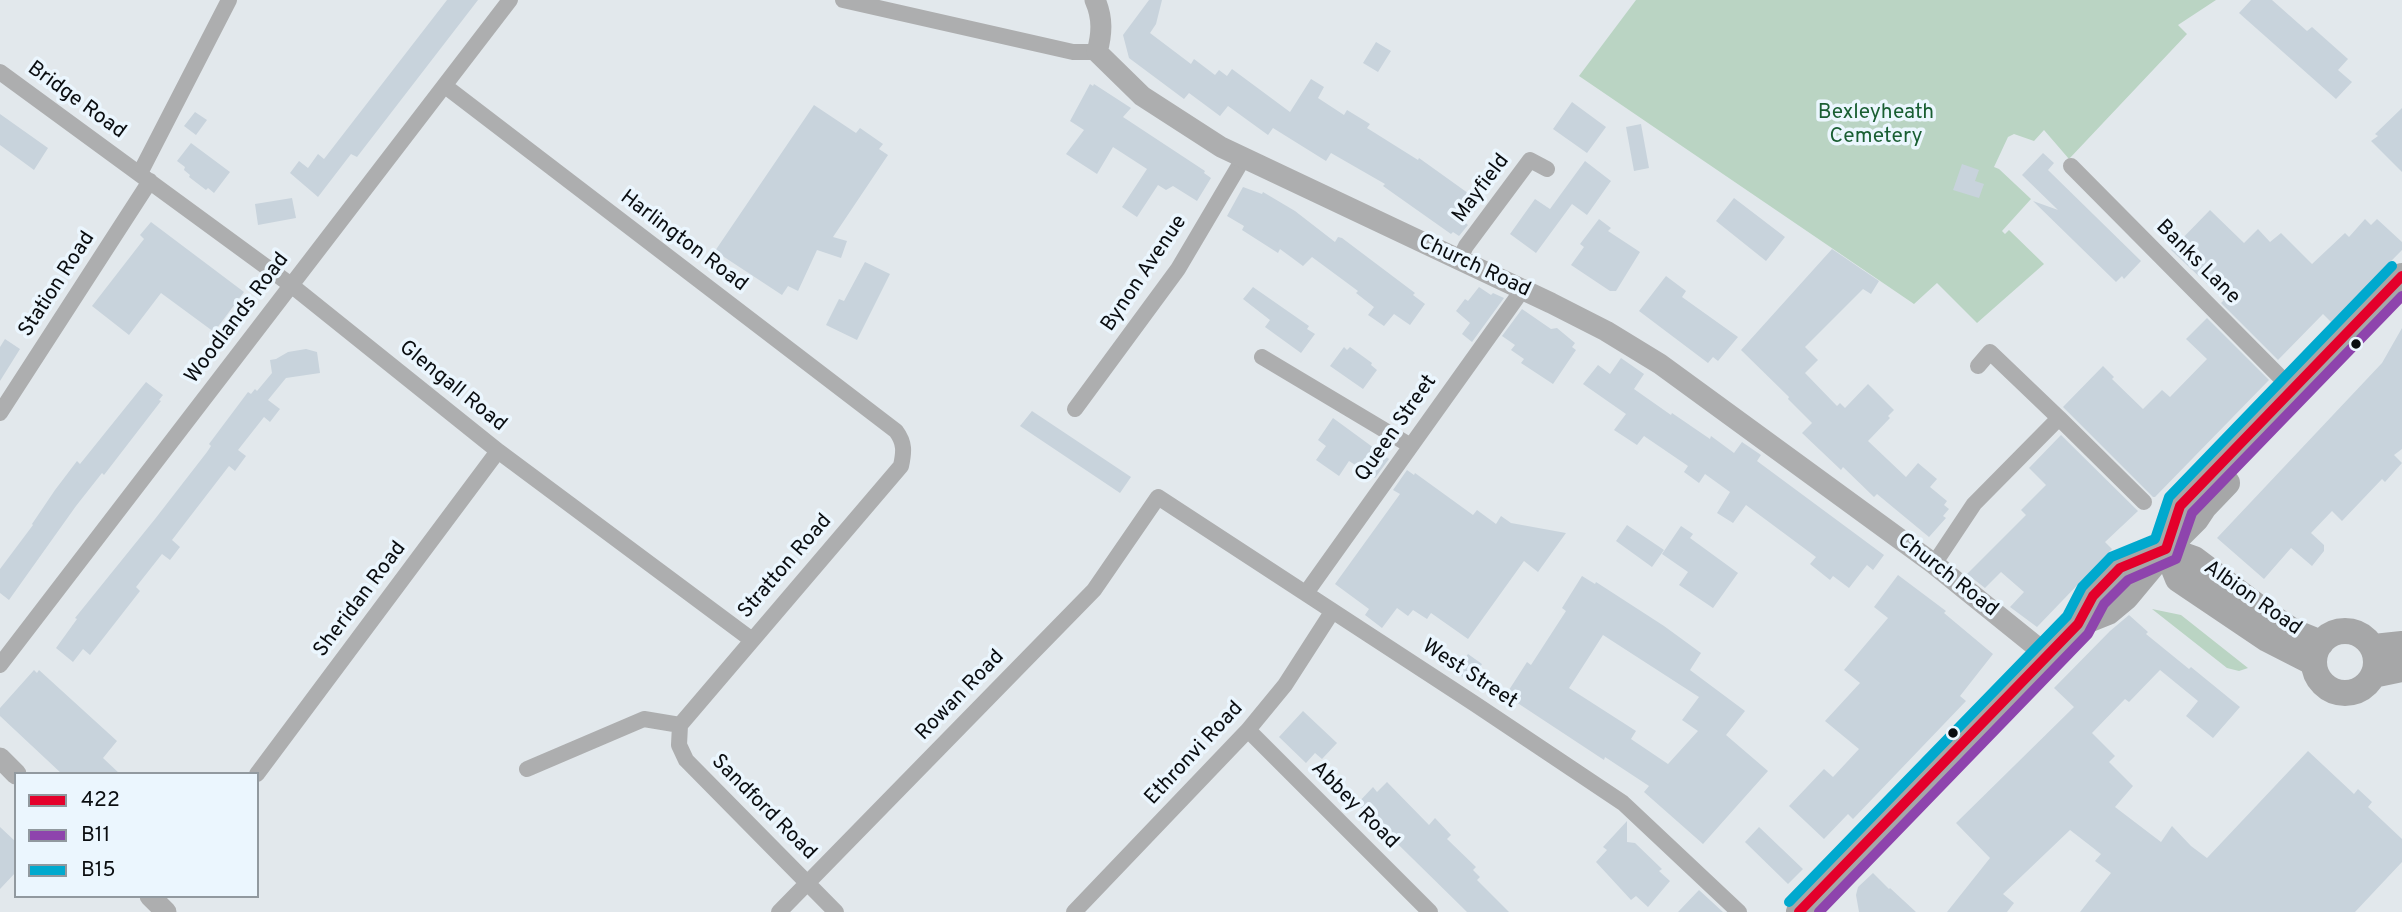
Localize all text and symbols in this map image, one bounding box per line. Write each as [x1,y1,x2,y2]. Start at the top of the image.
street label: Bridge Road [22,57,130,145]
park label: Bexleyheath Cemetery [1818,101,1934,151]
street label: Mayfield [1448,150,1516,228]
street label: Harlington Road [614,186,752,298]
street label: Bynon Avenue [1097,211,1193,337]
street label: Banks Lane [2150,216,2244,310]
street label: Station Road [15,228,101,342]
street label: Church Road [1414,230,1534,304]
street label: Woodlands Road [181,249,295,389]
street label: Glengall Road [393,336,511,438]
unlabelled marker [2349,337,2363,351]
street label: Queen Street [1351,371,1443,487]
street label: Stratton Road [734,510,838,624]
street label: Church Road [1892,529,2002,623]
street label: Sheridan Road [309,537,413,663]
street label: Albion Road [2198,556,2306,642]
street label: West Street [1417,635,1521,715]
street label: Rowan Road [911,645,1011,747]
street label: Ethronvi Road [1141,697,1249,811]
unlabelled marker [1946,726,1960,740]
street label: Sandford Road [705,750,821,866]
street label: Abbey Road [1305,757,1403,855]
legend [14,772,259,898]
text: 422 [81,787,120,814]
text: B11 [81,822,110,849]
text: B15 [81,857,116,884]

